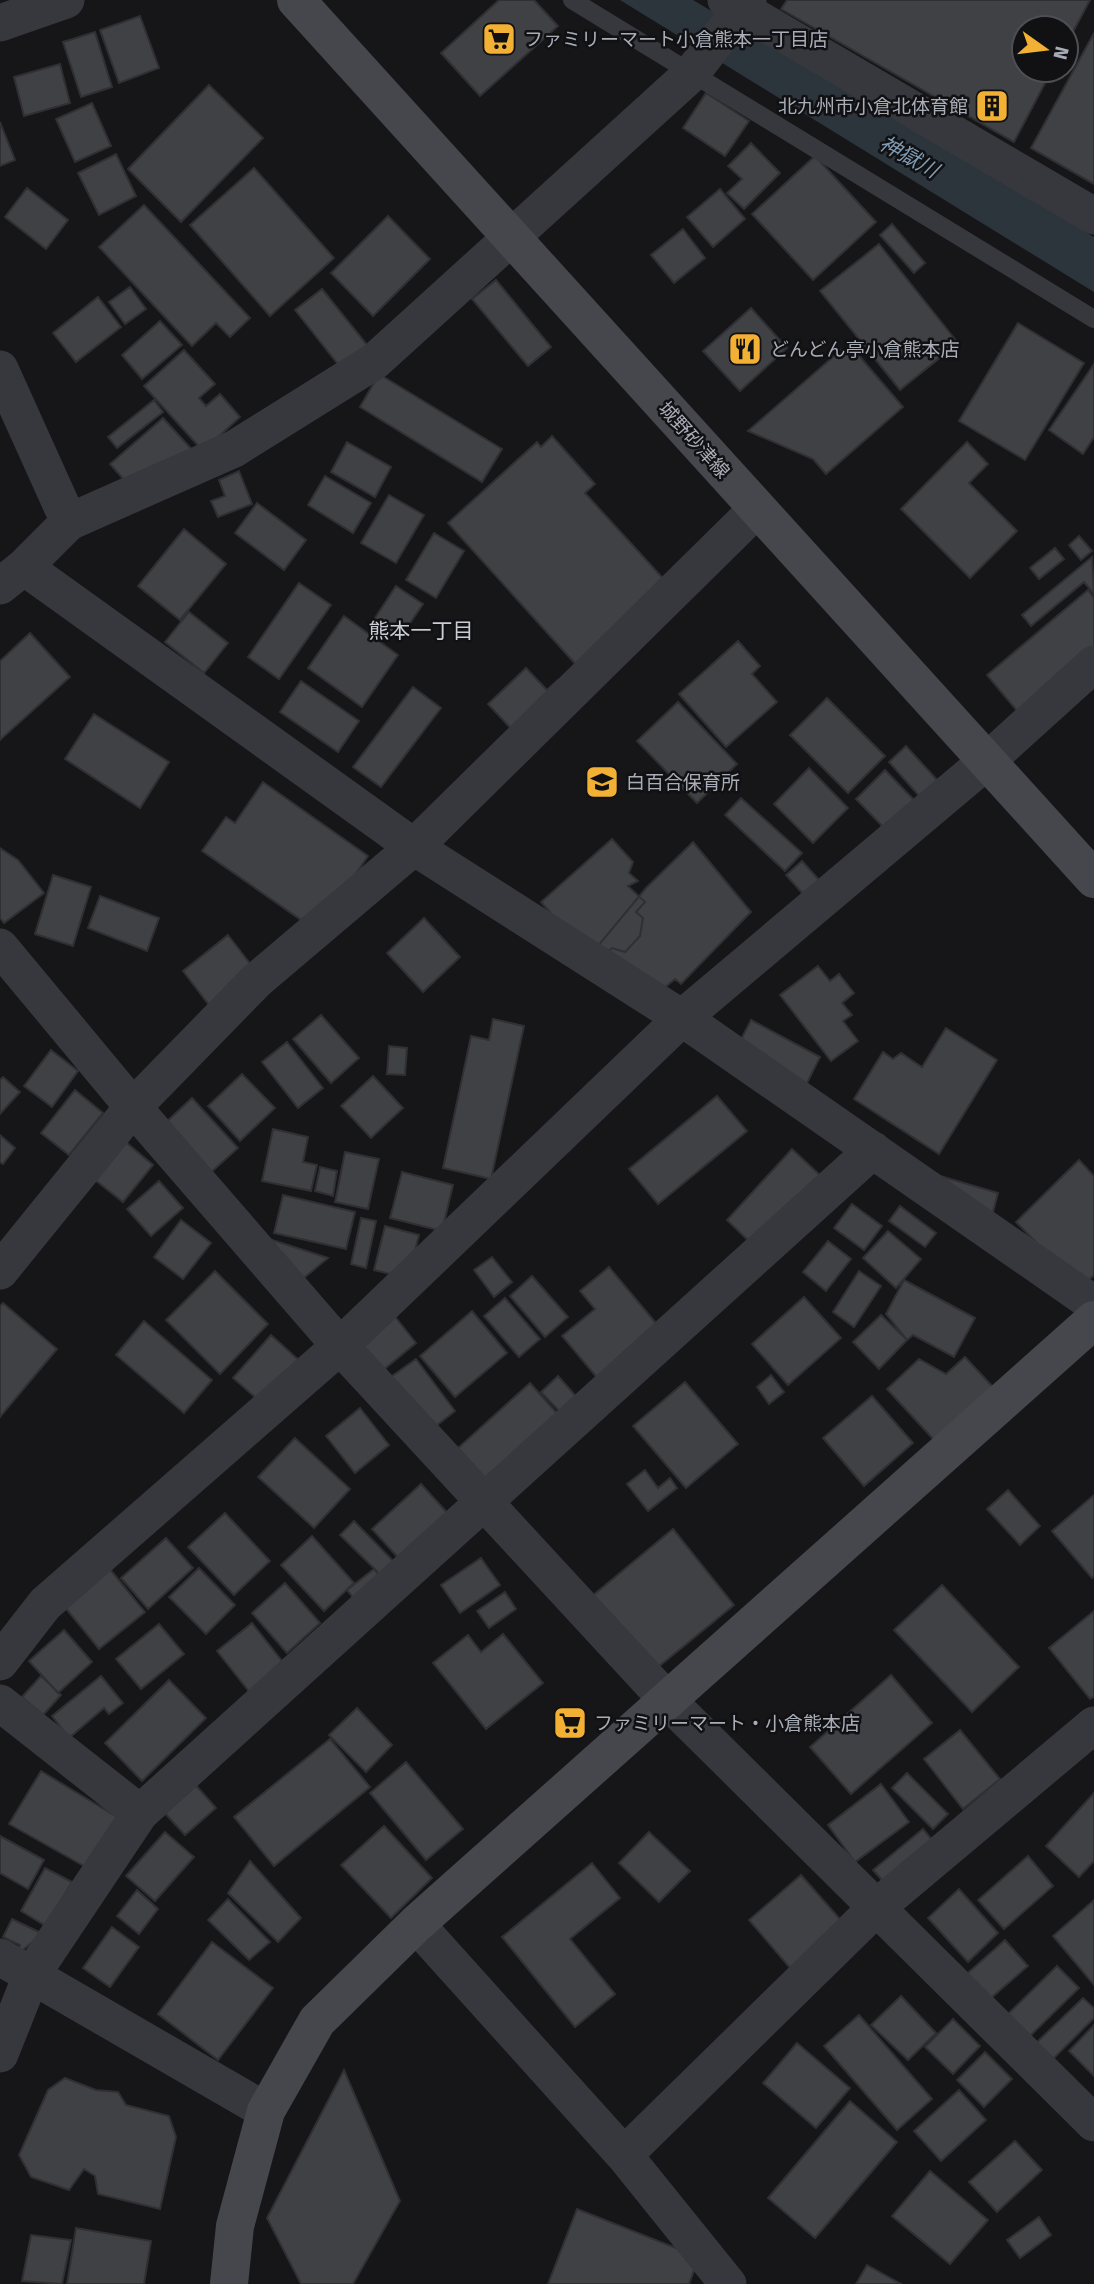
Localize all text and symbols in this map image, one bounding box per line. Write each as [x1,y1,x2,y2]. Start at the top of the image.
north arrow [1010,14,1080,84]
supermarket icon: ファミリーマート小倉熊本一丁目店 [480,20,518,58]
place label: ファミリーマート小倉熊本一丁目店 [524,28,828,51]
text: N [1048,44,1074,62]
building icon: 北九州市小倉北体育館 [973,87,1011,125]
place label: 北九州市小倉北体育館 [778,95,968,118]
water label: 神獄川 [875,130,945,185]
restaurant icon: どんどん亭小倉熊本店 [726,330,764,368]
place label: どんどん亭小倉熊本店 [770,338,959,361]
street label: 城野砂津線 [654,397,734,483]
district label: 熊本一丁目 [369,618,474,644]
school or university icon: 白百合保育所 [583,763,621,801]
place label: 白百合保育所 [626,771,740,794]
supermarket icon: ファミリーマート・小倉熊本店 [551,1704,589,1742]
place label: ファミリーマート・小倉熊本店 [594,1712,860,1735]

